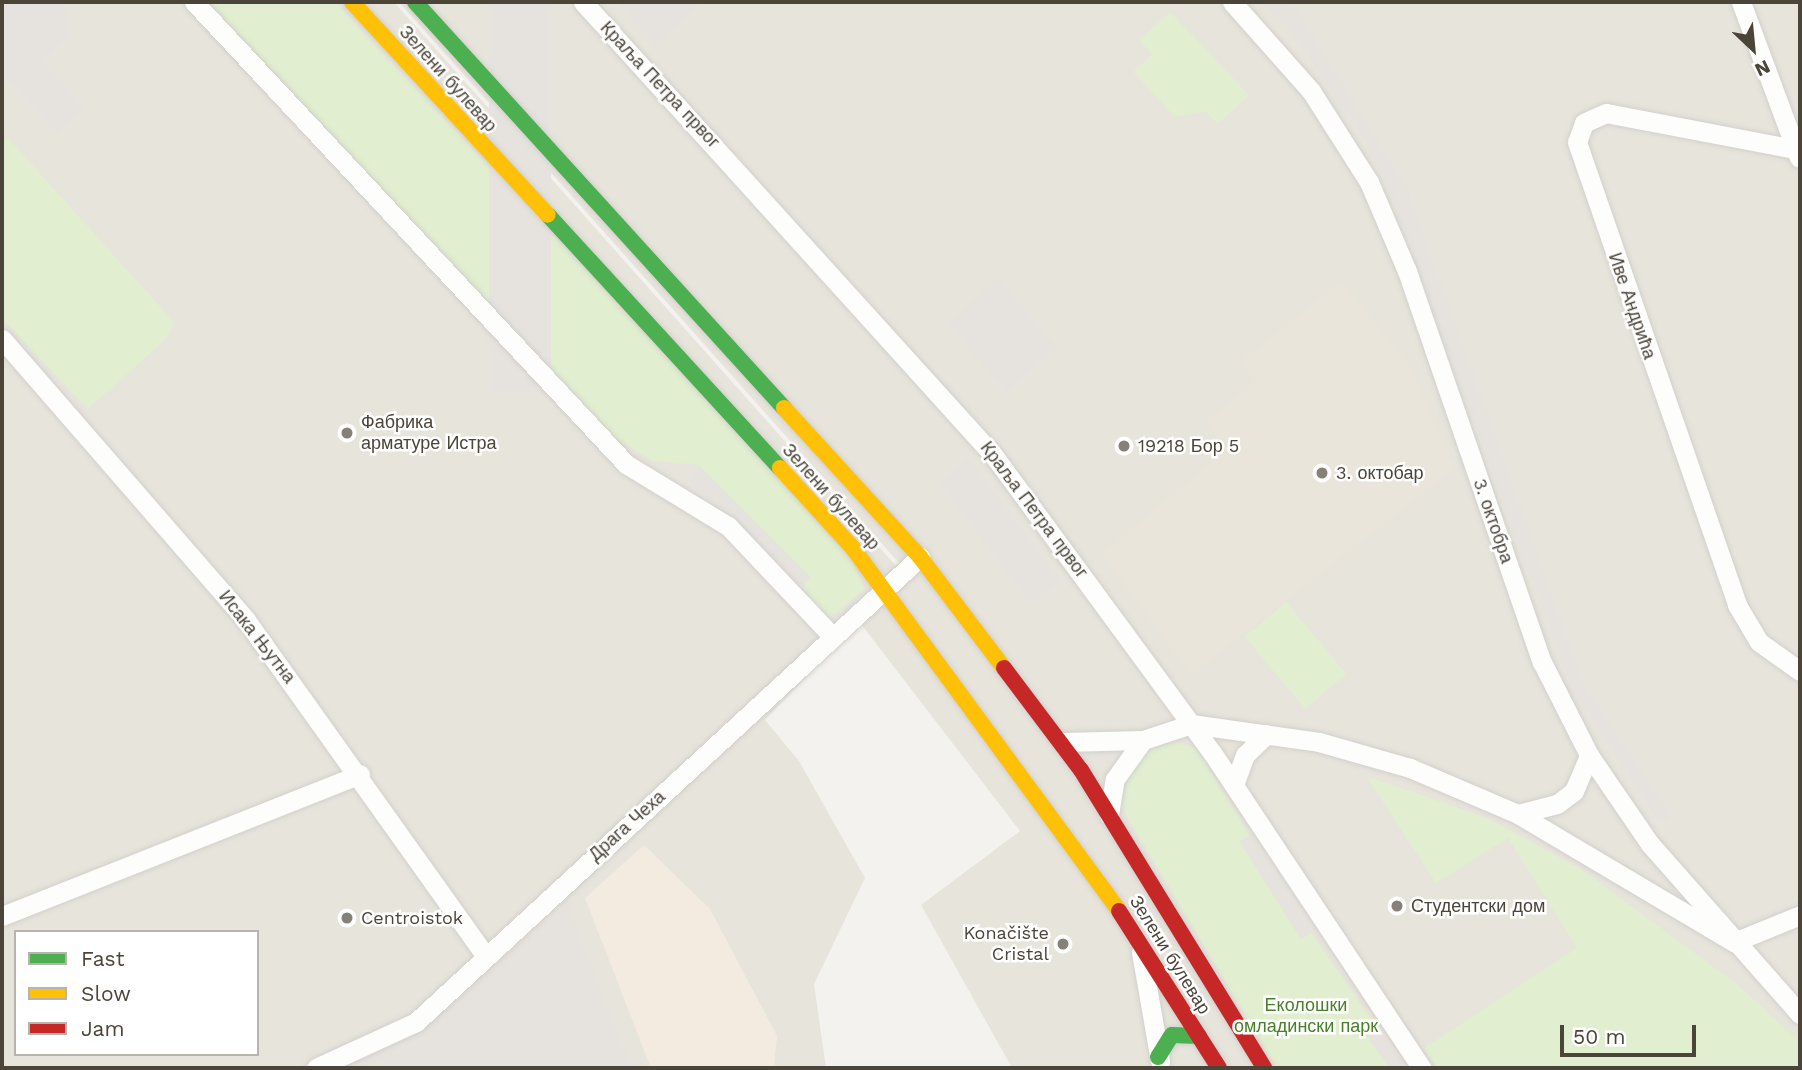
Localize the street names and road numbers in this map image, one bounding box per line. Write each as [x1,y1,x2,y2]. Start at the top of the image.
street label: Краља Петра првог [596,17,724,153]
street label: Зелени булевар [395,21,501,137]
street label: Иве Андрића [1604,250,1660,362]
street label: Краља Петра првог [976,437,1092,583]
street label: Зелени булевар [778,439,884,555]
street label: 3. октобра [1468,476,1518,566]
street label: Исака Њутна [214,586,300,688]
street label: Драга Чеха [584,786,670,866]
street label: Зелени булевар [1125,892,1215,1018]

